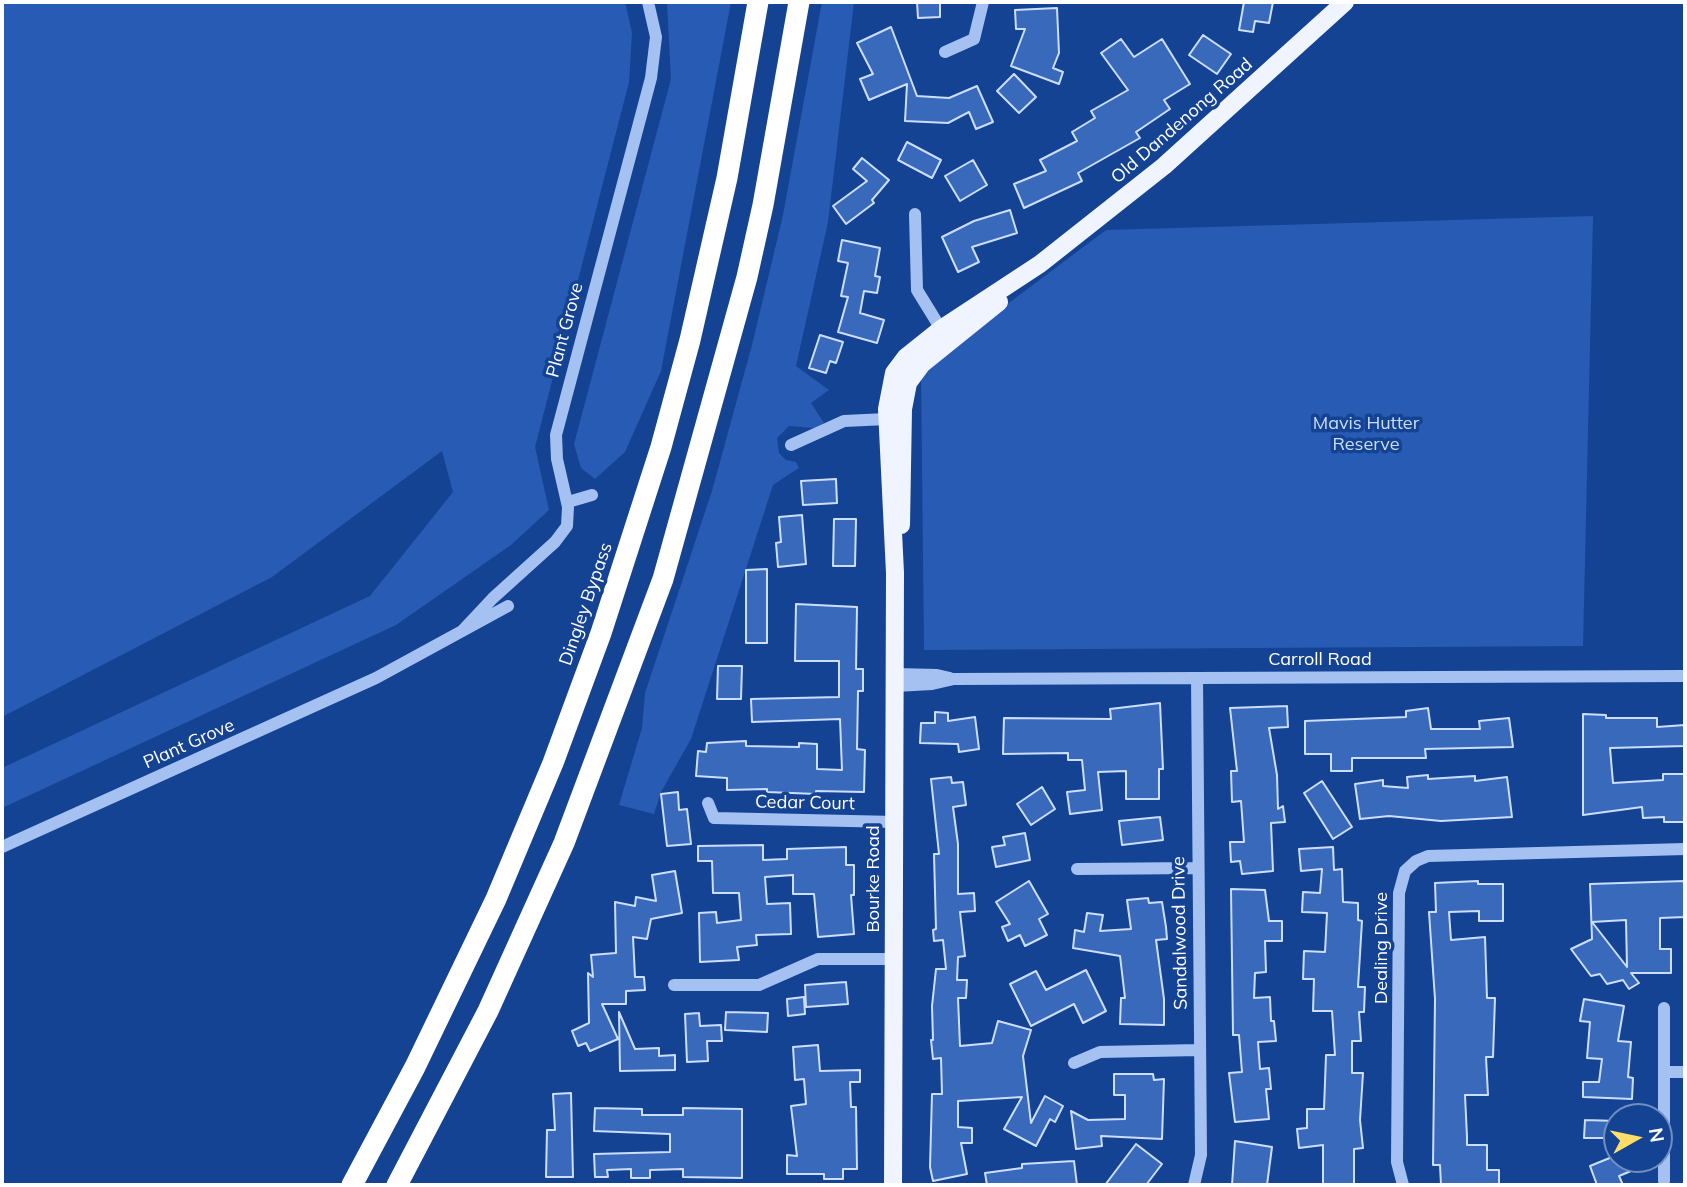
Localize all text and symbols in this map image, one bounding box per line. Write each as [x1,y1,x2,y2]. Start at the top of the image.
street label: Old Dandenong Road [1107,54,1257,188]
street label: Plant Grove [542,280,588,380]
park label: Mavis Hutter Reserve [1313,413,1419,456]
street label: Dingley Bypass [555,540,617,668]
street label: Carroll Road [1268,649,1372,671]
street label: Plant Grove [140,714,238,774]
street label: Cedar Court [755,791,855,815]
street label: Bourke Road [863,825,885,933]
street label: Sandalwood Drive [1168,856,1192,1010]
street label: Dealing Drive [1371,892,1393,1004]
north arrow [1603,1103,1673,1173]
text: N [1644,1126,1670,1144]

